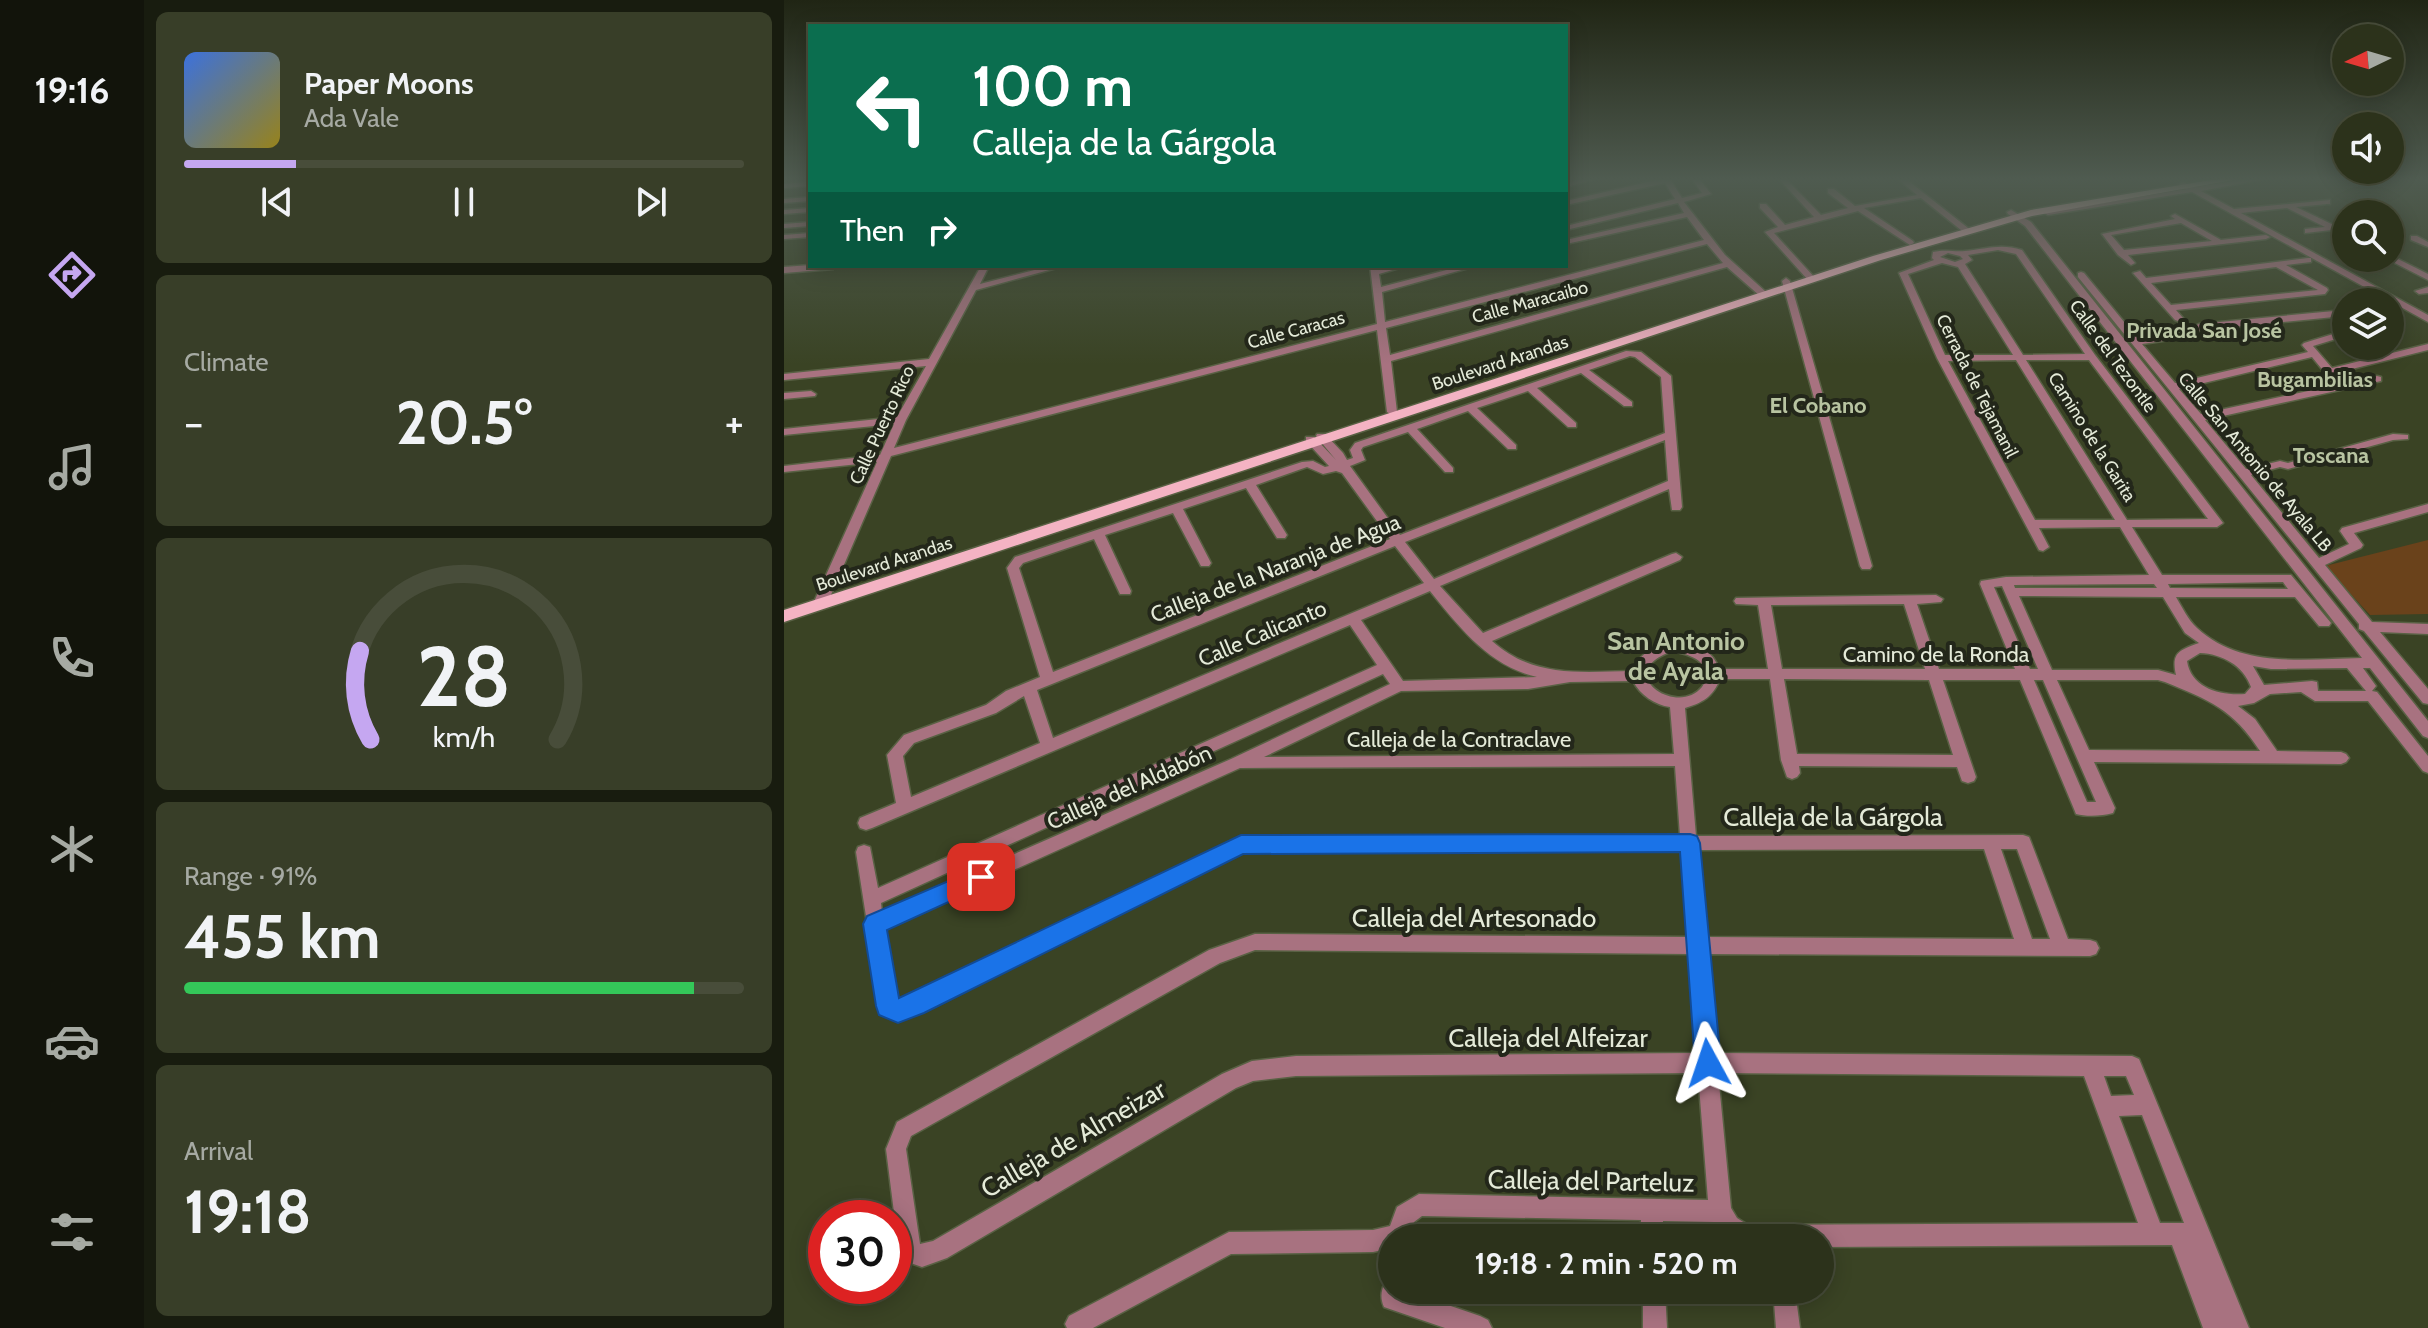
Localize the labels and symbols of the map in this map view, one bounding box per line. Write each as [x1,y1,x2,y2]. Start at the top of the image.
north arrow [2332,24,2404,96]
street label: Calle Maracaibo [1470,276,1591,328]
street label: Calle del Tezontle [2065,295,2161,417]
street label: Calle Caracas [1245,306,1347,354]
street label: Cerrada de Tejamanil [1931,310,2023,462]
district label: Privada San José [2126,317,2282,344]
street label: Boulevard Arandas [1429,331,1571,395]
street label: Calle Puerto Rico [845,362,919,488]
district label: Bugambilias [2257,366,2373,393]
street label: Camino de la Garita [2043,368,2141,506]
street label: Calle San Antonio de Ayala LB [2173,368,2337,556]
district label: El Cobano [1769,392,1867,419]
district label: Toscana [2293,442,2369,469]
street label: Calleja de la Naranja de Agua [1146,508,1404,629]
street label: Boulevard Arandas [813,532,955,596]
street label: Calle Calicanto [1194,594,1330,673]
district label: San Antonio de Ayala [1607,625,1745,687]
street label: Camino de la Ronda [1843,641,2030,668]
street label: Calleja de la Contraclave [1347,726,1571,753]
street label: Calleja del Aldabón [1043,739,1216,836]
street label: Calleja de la Gárgola [1723,801,1943,833]
pin [947,843,1015,911]
street label: Calleja del Artesonado [1352,902,1596,934]
position arrow [1666,1021,1750,1105]
street label: Calleja del Alfeizar [1448,1022,1649,1054]
street label: Calleja de Almeizar [975,1073,1172,1205]
street label: Calleja del Parteluz [1487,1163,1695,1199]
speed limit sign: 30 [808,1200,912,1304]

